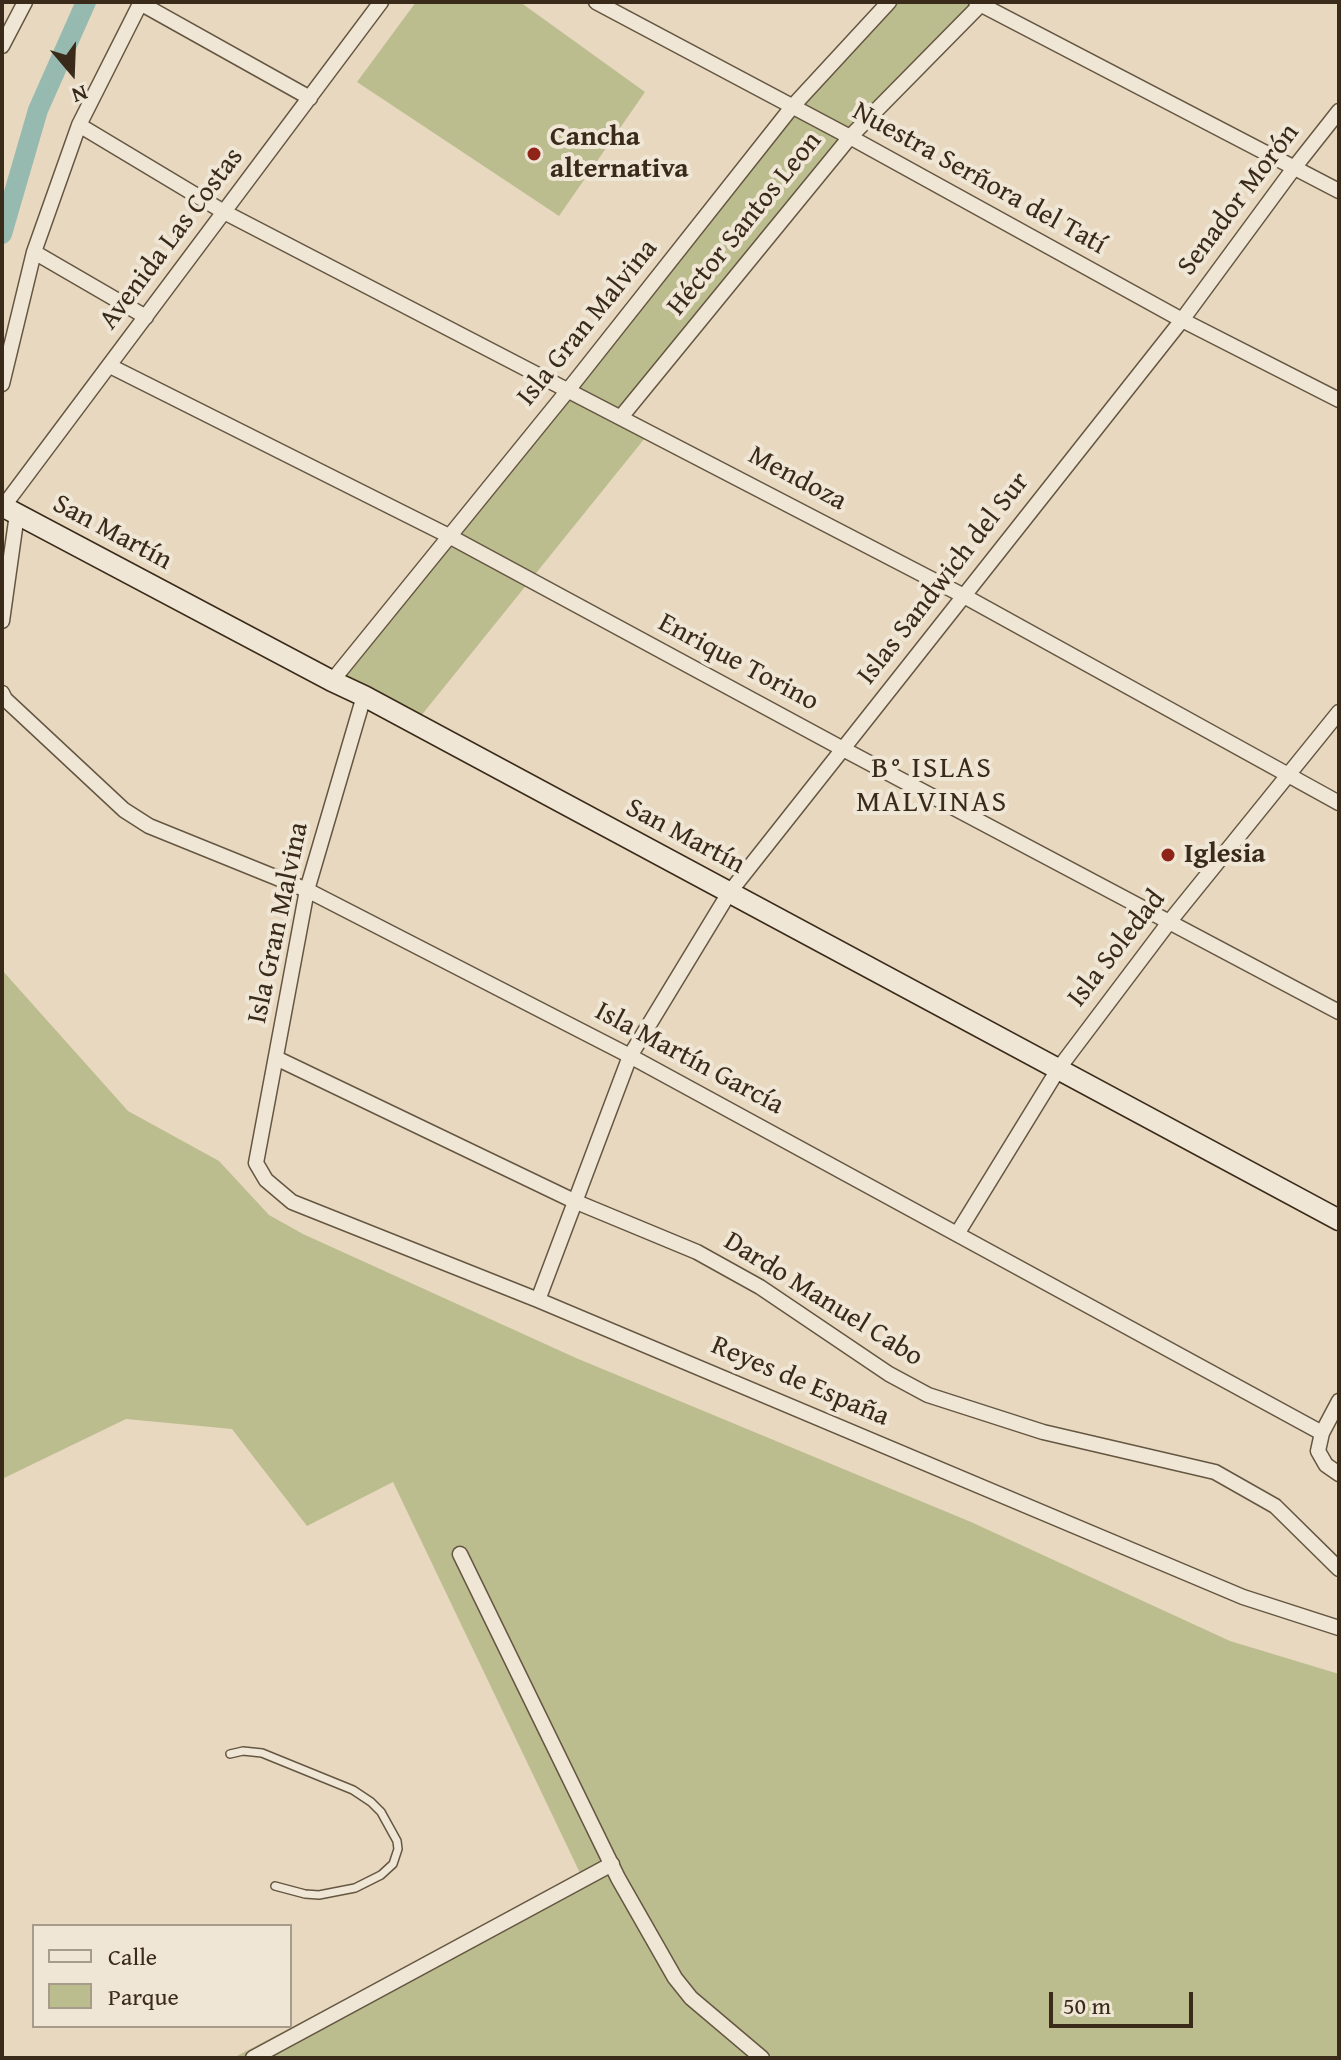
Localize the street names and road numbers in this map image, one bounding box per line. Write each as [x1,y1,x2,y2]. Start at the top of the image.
street label: Nuestra Serñora del Tatí [846,95,1112,263]
street label: Senador Morón [1171,117,1307,283]
street label: Héctor Santos Leon [661,125,829,323]
street label: Avenida Las Costas [93,141,251,337]
street label: Isla Gran Malvina [511,233,665,413]
street label: Mendoza [742,439,852,519]
street label: Islas Sandwich del Sur [851,466,1037,692]
street label: San Martín [47,488,177,578]
street label: Enrique Torino [652,607,824,719]
street label: San Martín [620,792,750,882]
street label: Isla Gran Malvina [241,819,317,1027]
street label: Isla Soledad [1061,884,1173,1014]
street label: Isla Martín García [589,995,789,1123]
street label: Dardo Manuel Cabo [717,1225,929,1375]
street label: Reyes de España [706,1329,894,1435]

